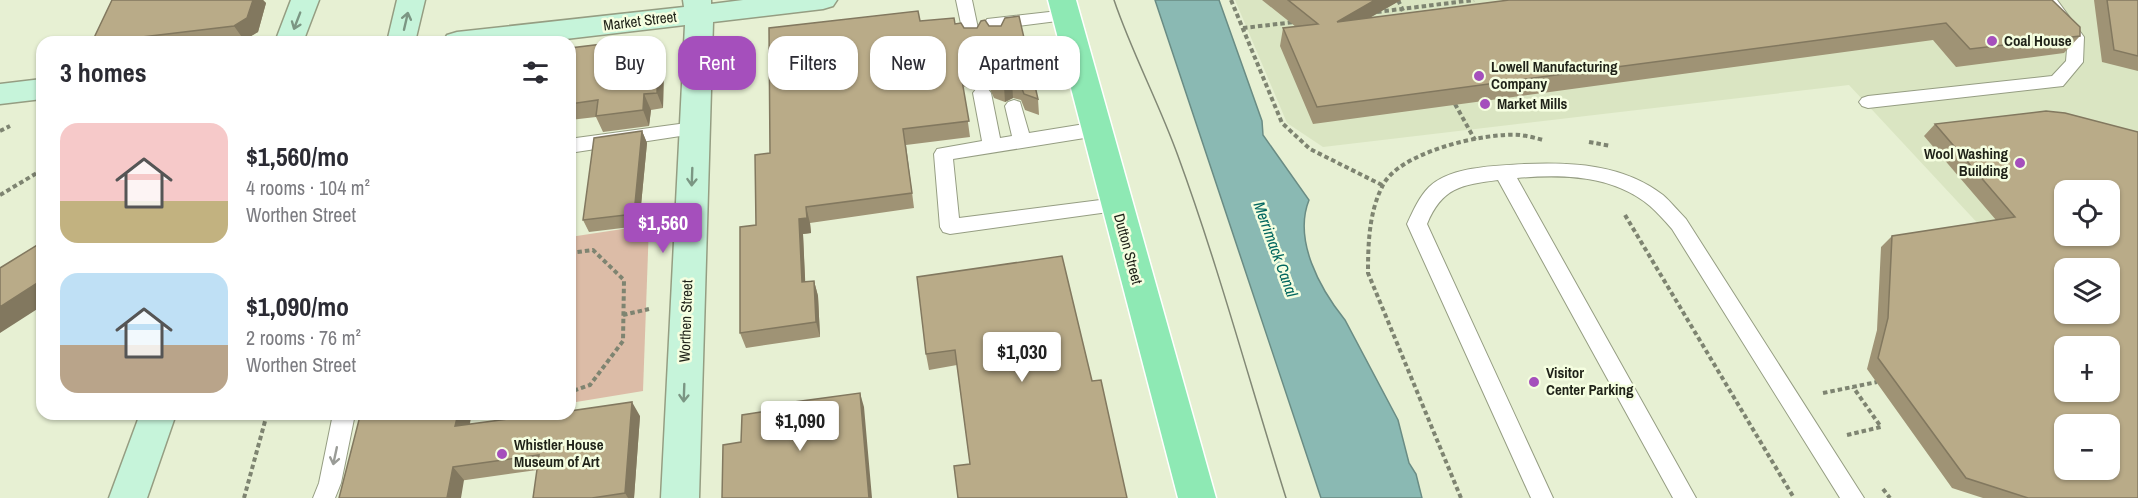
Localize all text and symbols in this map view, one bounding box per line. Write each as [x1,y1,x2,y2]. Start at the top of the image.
street label: Market Street [602,6,678,35]
one-way arrow [291,11,302,30]
one-way arrow [401,12,412,31]
place label: Coal House [2004,30,2072,51]
marker: Coal House [1985,34,1999,48]
chip: Buy [594,36,666,90]
chip: Rent [678,36,756,90]
chip: Filters [768,36,858,90]
chip: New [870,36,946,90]
chip: Apartment [958,36,1080,90]
text: 3 homes [60,55,147,90]
icon: filters [519,56,552,89]
place label: Lowell Manufacturing Company [1491,56,1618,94]
marker: Lowell Manufacturing Company [1472,69,1486,83]
place label: Market Mills [1497,93,1568,114]
marker: Market Mills [1478,97,1492,111]
text: $1,560/mo [246,139,349,174]
place label: Wool Washing Building [1924,143,2008,181]
icon: home [108,147,180,219]
marker: Wool Washing Building [2013,156,2027,170]
one-way arrow [686,166,697,186]
text: 4 rooms · 104 m² [246,174,370,201]
map controls [2054,180,2120,480]
button: locate [2054,180,2120,246]
water label: Merrimack Canal [1249,198,1304,301]
text: Worthen Street [246,201,356,228]
pin: $1,560 [614,203,712,254]
text: $1,560 [638,209,688,236]
street label: Dutton Street [1109,211,1148,287]
button: layers [2054,258,2120,324]
street label: Worthen Street [674,279,697,363]
text: $1,090/mo [246,289,349,324]
icon: home [108,297,180,369]
text: 2 rooms · 76 m² [246,324,361,351]
pin: $1,030 [973,332,1071,383]
button: + [2054,336,2120,402]
text: $1,030 [997,338,1047,365]
text: Worthen Street [246,351,356,378]
place label: Visitor Center Parking [1546,362,1634,400]
marker: Visitor Center Parking [1527,375,1541,389]
one-way arrow [678,382,689,402]
pin: $1,090 [751,401,849,452]
text: $1,090 [775,407,825,434]
button: − [2054,414,2120,480]
place label: Whistler House Museum of Art [514,434,604,472]
one-way arrow [329,446,340,466]
marker: Whistler House Museum of Art [495,447,509,461]

